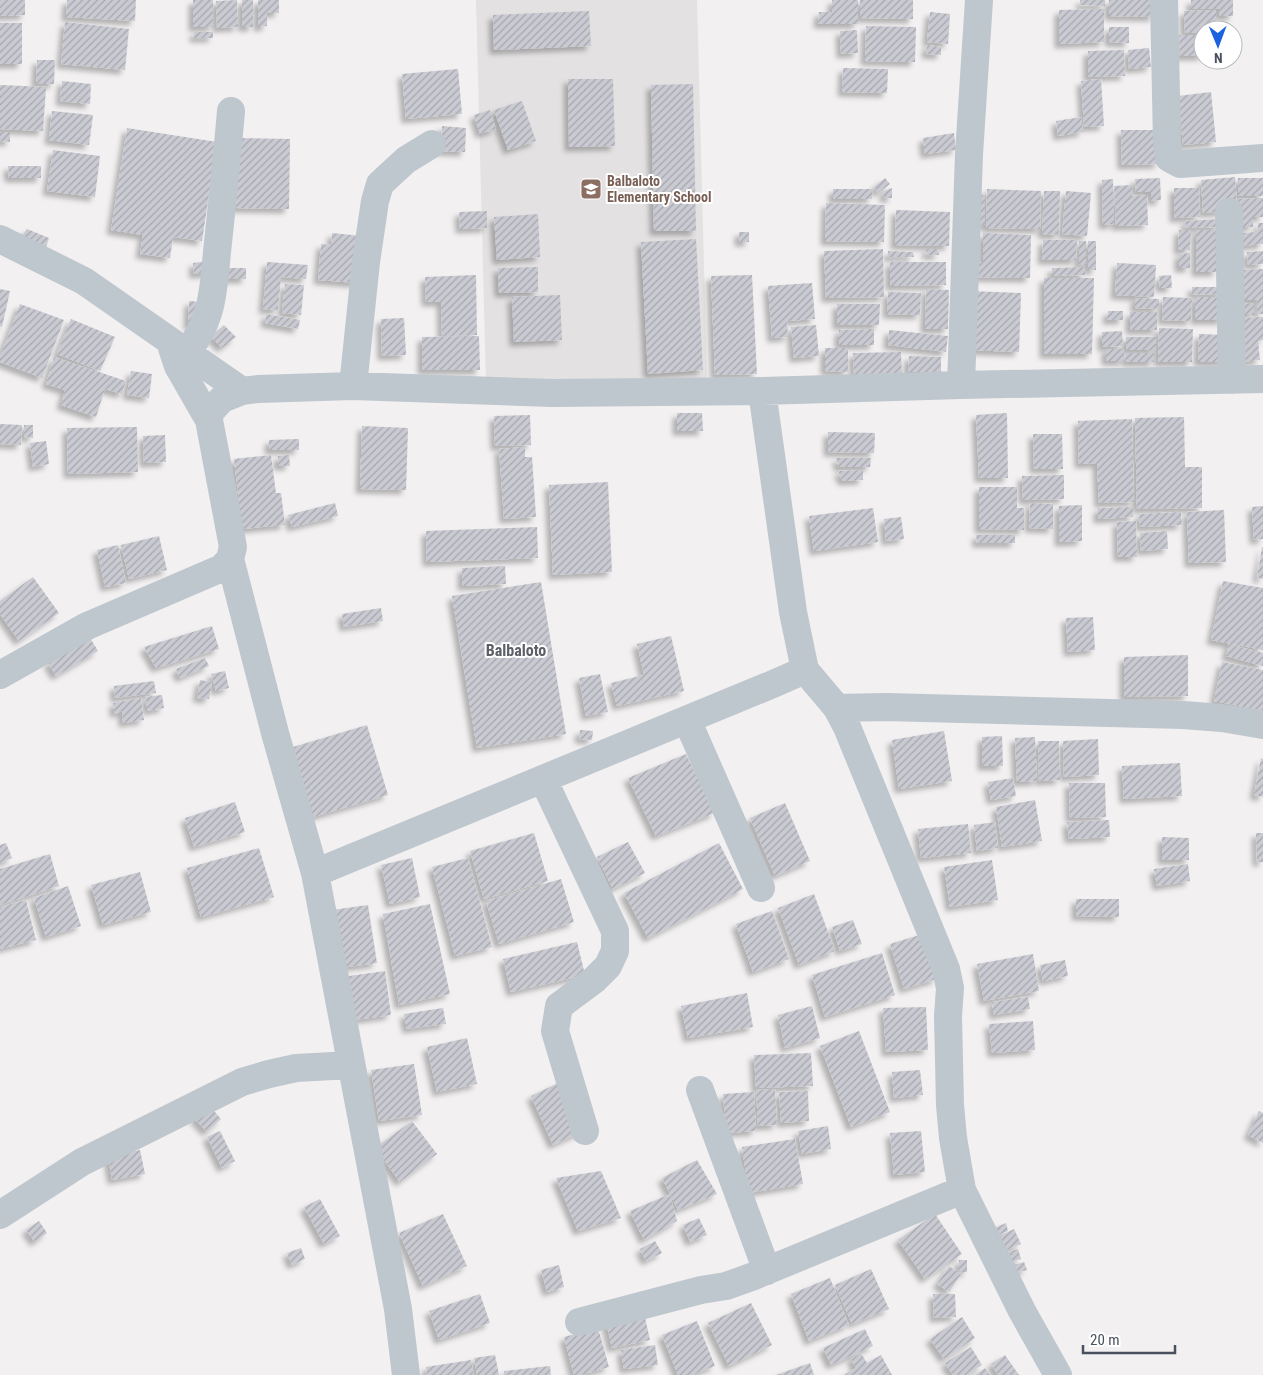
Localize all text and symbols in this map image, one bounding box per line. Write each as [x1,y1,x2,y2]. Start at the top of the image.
north arrow [1193,20,1243,70]
text: N [1214,50,1223,66]
place label: Balbaloto Elementary School [607,173,712,205]
school or university icon: Balbaloto Elementary School [579,177,603,201]
district label: Balbaloto [486,641,546,660]
scale bar [1083,1322,1176,1354]
text: 20 m [1090,1331,1120,1349]

